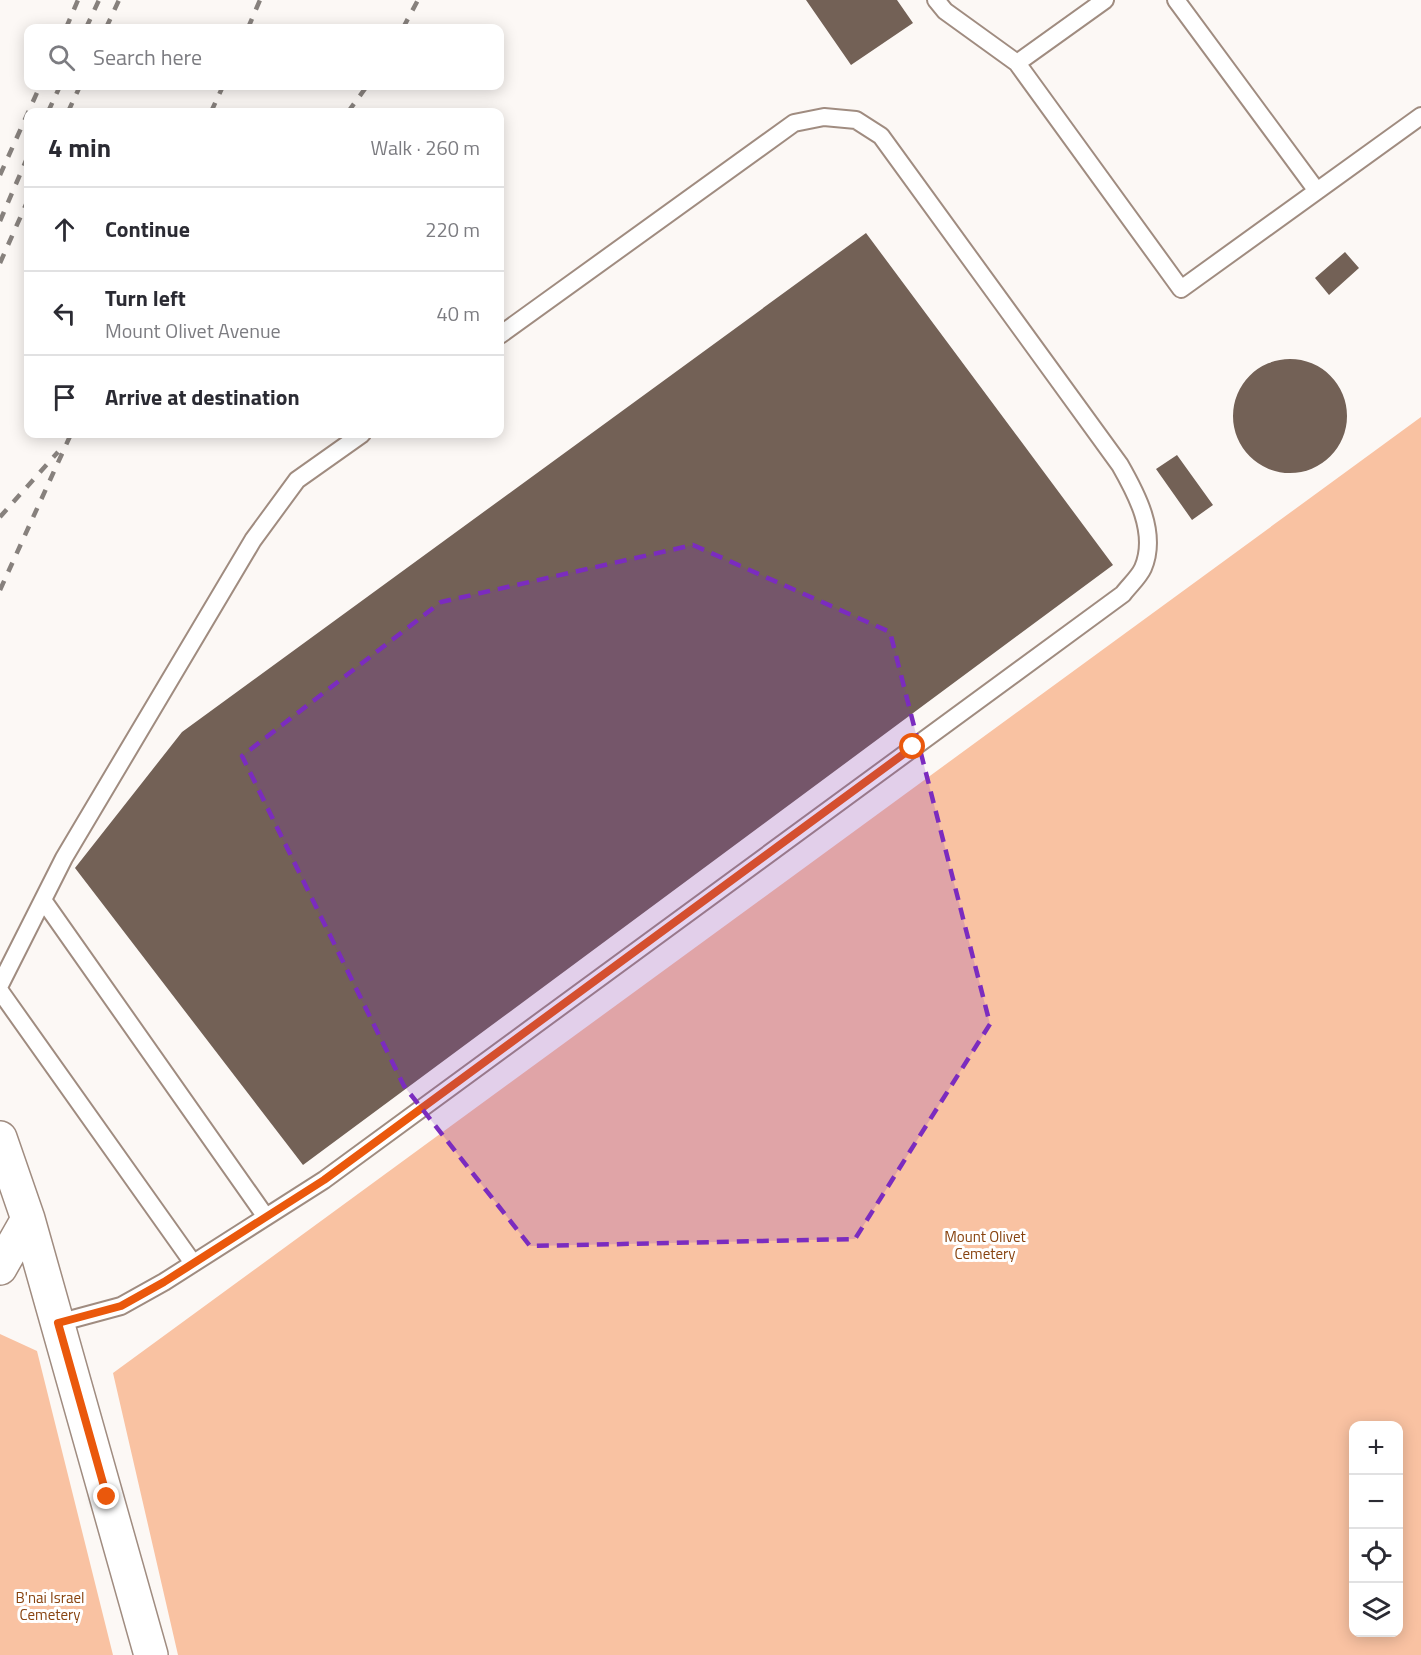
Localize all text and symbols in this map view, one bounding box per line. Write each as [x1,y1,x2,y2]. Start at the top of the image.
search box [24,24,504,90]
text: Search here [93,40,202,74]
icon: search [45,41,78,74]
text: 4 min [48,128,111,167]
text: Walk · 260 m [371,132,480,163]
text: Continue [105,212,190,246]
icon: ahead [48,213,81,246]
text: 220 m [425,214,480,245]
text: Turn left [105,281,186,315]
icon: left [48,297,81,330]
text: 40 m [436,298,480,329]
text: Mount Olivet Avenue [105,315,281,346]
text: Arrive at destination [105,380,300,414]
icon: arrive [48,381,81,414]
route start [899,733,925,759]
park label: Mount Olivet Cemetery [944,1225,1026,1265]
map controls [1349,1421,1403,1637]
button: + [1349,1421,1403,1475]
button: − [1349,1475,1403,1529]
route end [93,1483,119,1509]
button: locate [1349,1529,1403,1583]
button: layers [1349,1583,1403,1637]
park label: B'nai Israel Cemetery [16,1586,84,1626]

